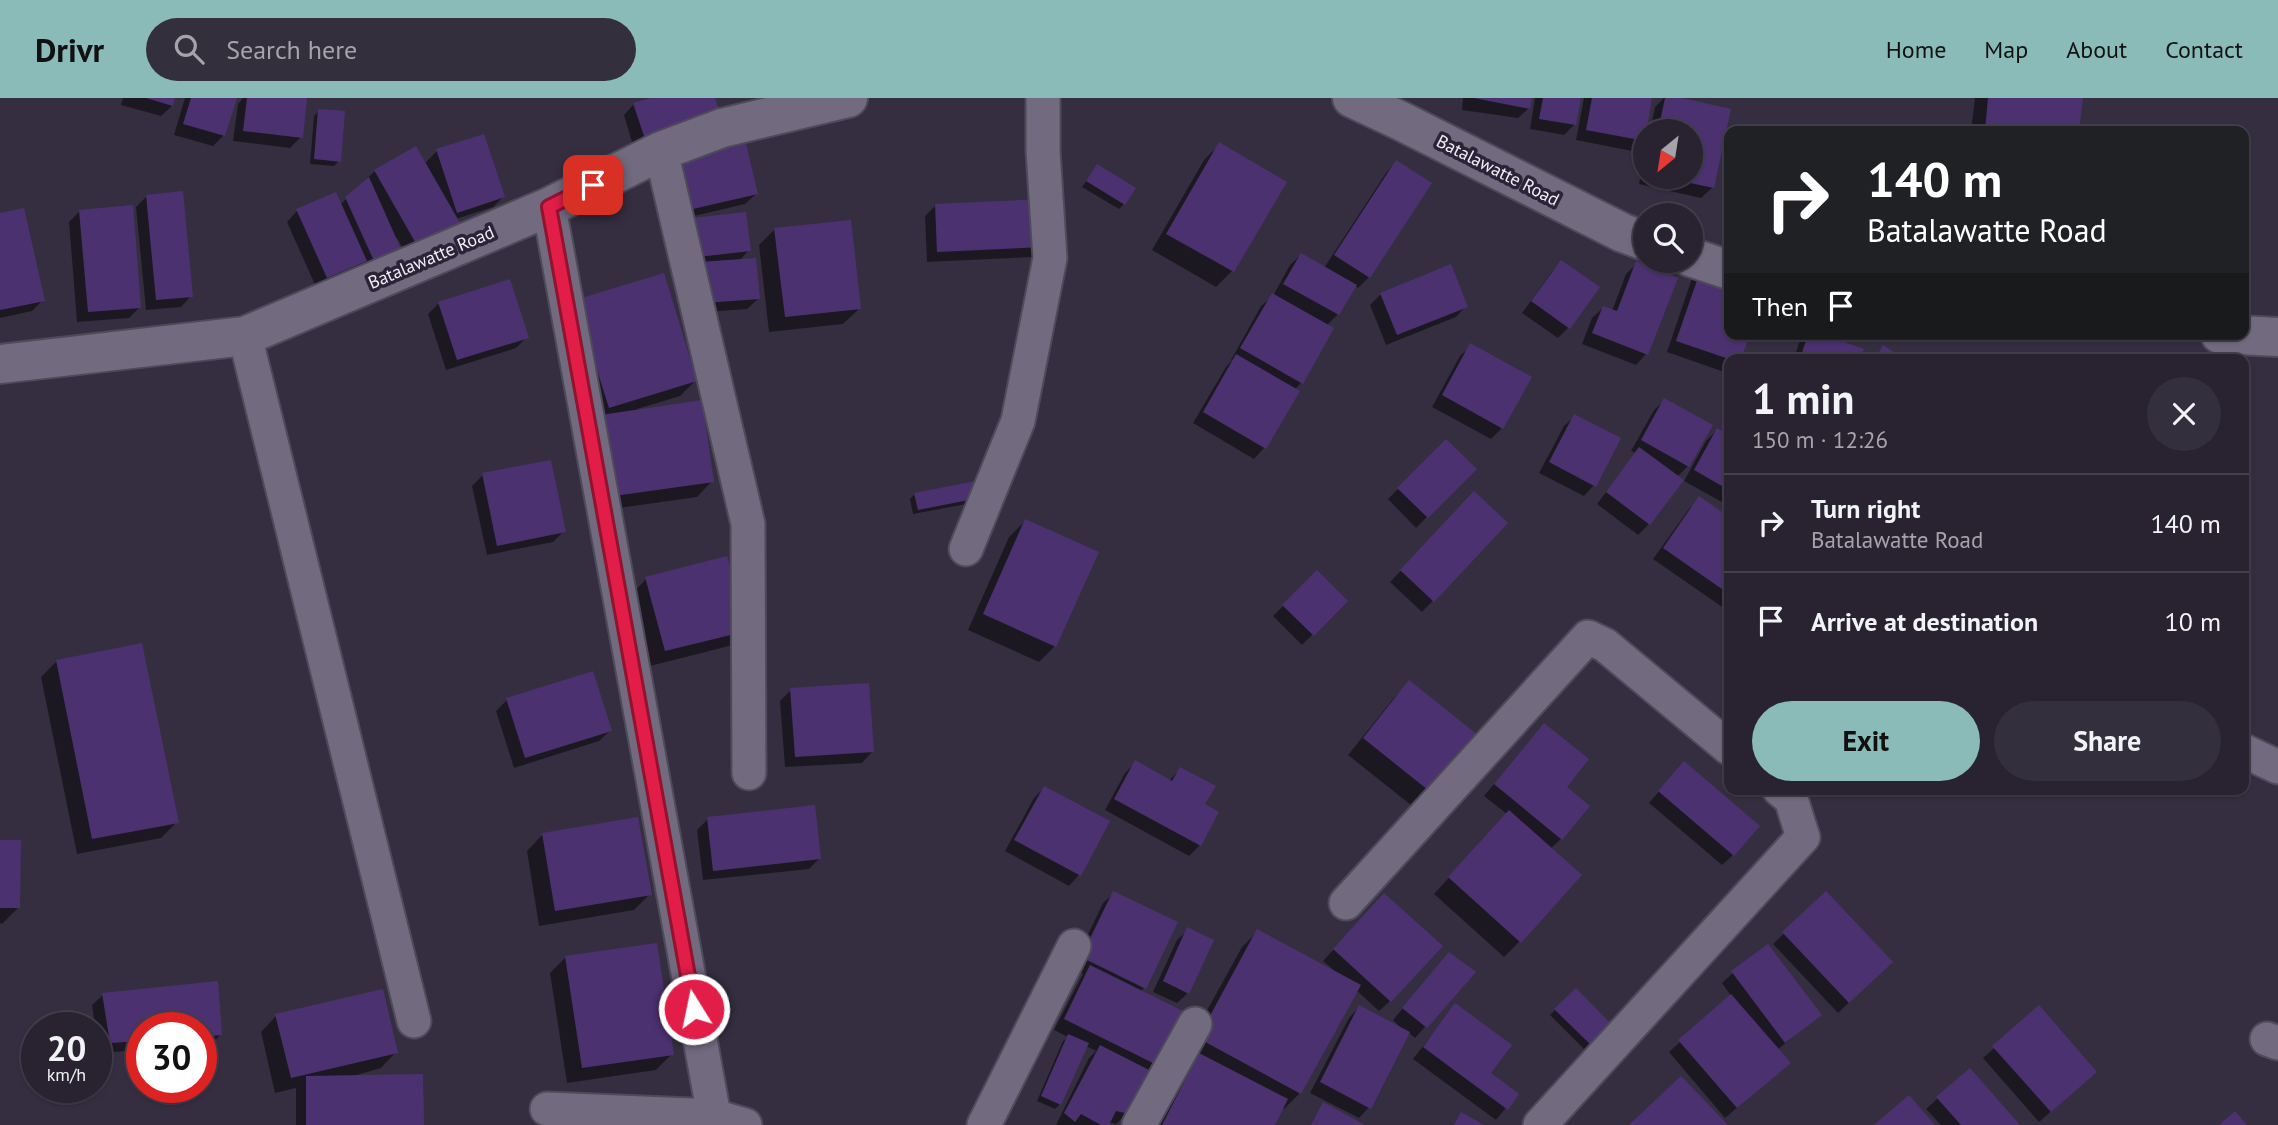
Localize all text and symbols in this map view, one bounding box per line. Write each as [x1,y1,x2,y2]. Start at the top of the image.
search box [146,18,636,81]
text: Drivr [35,28,104,71]
icon: search [170,30,208,68]
text: Search here [226,33,357,66]
text: Home [1886,34,1946,65]
text: Map [1984,34,2028,65]
text: About [2066,34,2127,65]
text: Contact [2165,34,2243,65]
north arrow [1633,119,1703,189]
map controls [1633,119,1703,273]
street label: Batalawatte Road [1433,129,1563,211]
text: 140 m [1867,147,2002,211]
icon: right [1752,154,1843,245]
pin [563,155,623,215]
icon: arrive [574,166,612,204]
button: search [1633,203,1703,273]
text: Batalawatte Road [1867,209,2107,251]
street label: Batalawatte Road [364,220,498,294]
icon: arrive [1822,287,1860,325]
text: Then [1752,290,1808,323]
text: 1 min [1752,371,1854,426]
button: close [2147,377,2221,451]
text: 150 m · 12:26 [1752,425,1888,454]
text: Turn right [1811,492,1920,525]
icon: right [1752,504,1790,542]
text: 140 m [2150,507,2221,540]
text: Batalawatte Road [1811,525,1983,554]
icon: arrive [1752,602,1790,640]
text: Arrive at destination [1811,605,2038,638]
text: 10 m [2165,605,2221,638]
button: Exit [1752,701,1980,781]
button: Share [1994,701,2221,781]
position arrow [657,972,731,1046]
speed limit sign: 30 [126,1012,217,1103]
text: 20 [47,1025,86,1071]
text: km/h [47,1063,86,1086]

